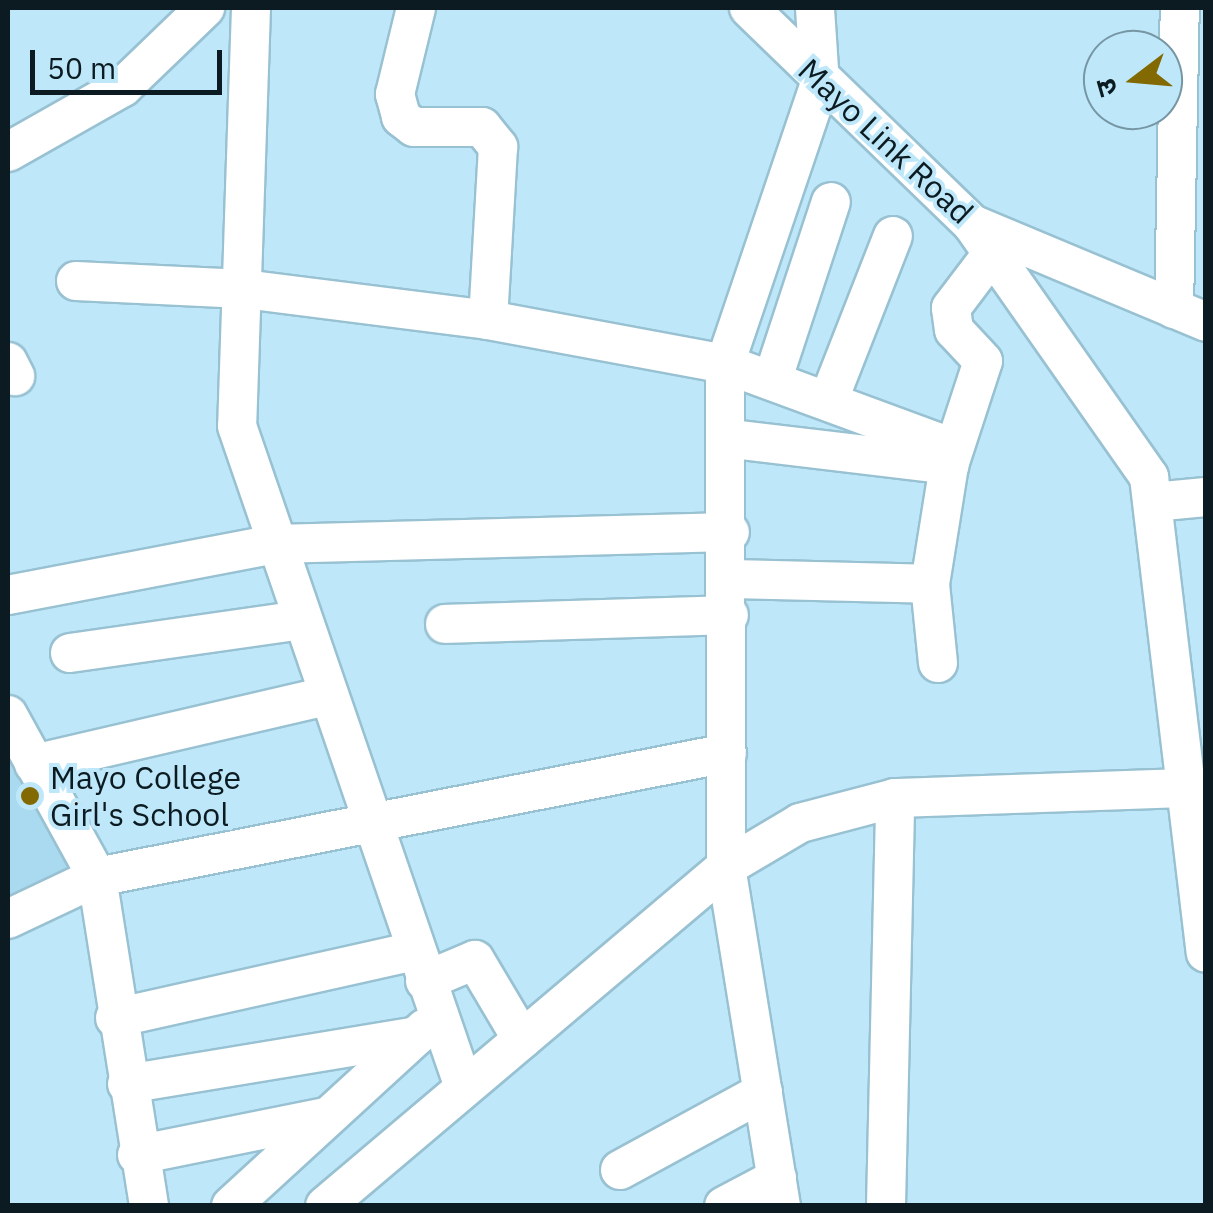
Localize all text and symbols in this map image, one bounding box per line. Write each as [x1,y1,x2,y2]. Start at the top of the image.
scale bar [35,30,228,92]
north arrow [1083,30,1183,130]
text: 50 m [47,48,116,87]
street label: Mayo Link Road [791,50,981,232]
text: उ [1086,75,1126,101]
place label: Mayo College Girl's School [50,759,241,834]
marker: Mayo College Girl's School [19,785,41,807]

